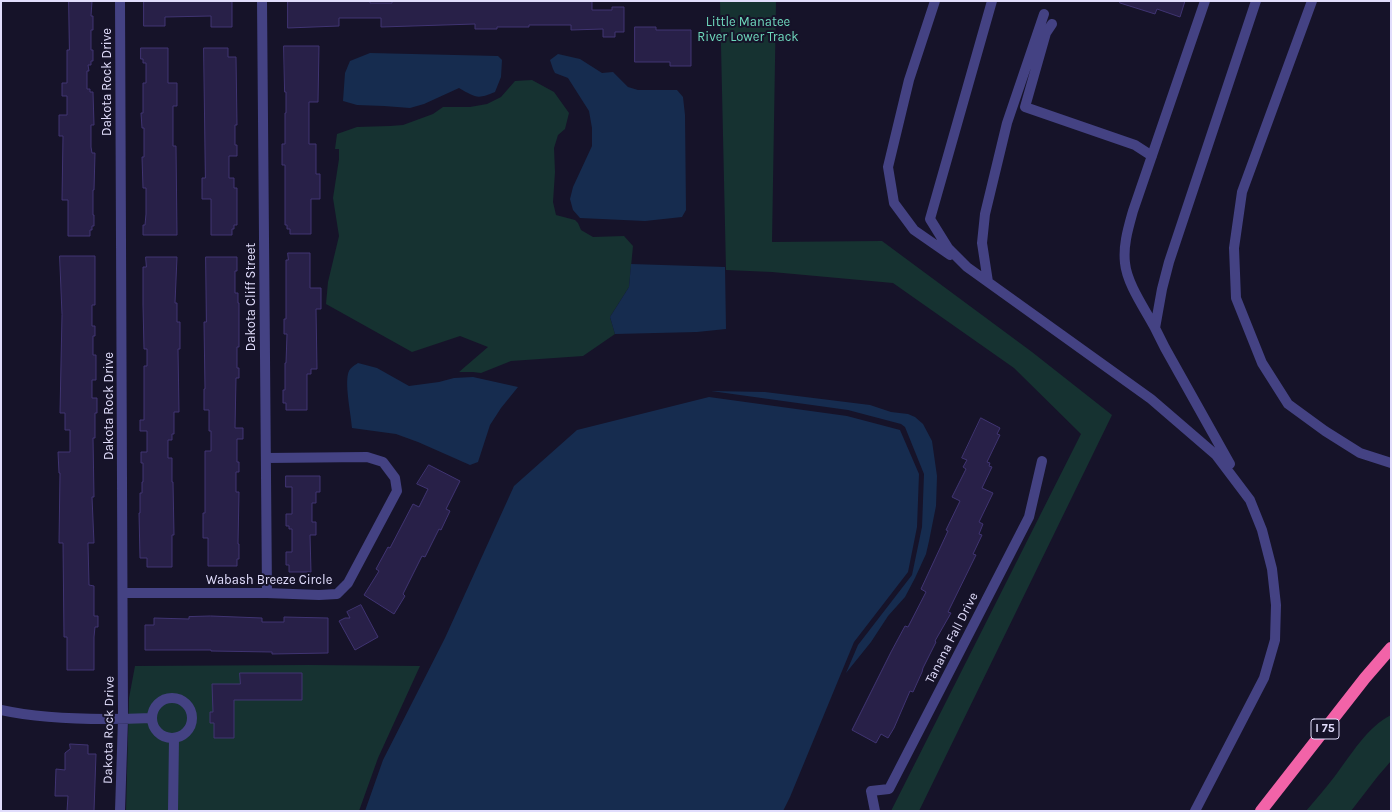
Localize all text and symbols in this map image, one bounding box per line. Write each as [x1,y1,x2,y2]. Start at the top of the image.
park label: Little Manatee River Lower Track [697,14,799,45]
street label: Dakota Rock Drive [99,28,115,136]
street label: Dakota Cliff Street [243,243,259,351]
street label: Dakota Rock Drive [101,352,117,460]
street label: Wabash Breeze Circle [206,572,332,588]
street label: Tanana Fall Drive [922,590,982,686]
street label: Dakota Rock Drive [100,676,118,784]
road number: I 75 [1311,719,1339,739]

